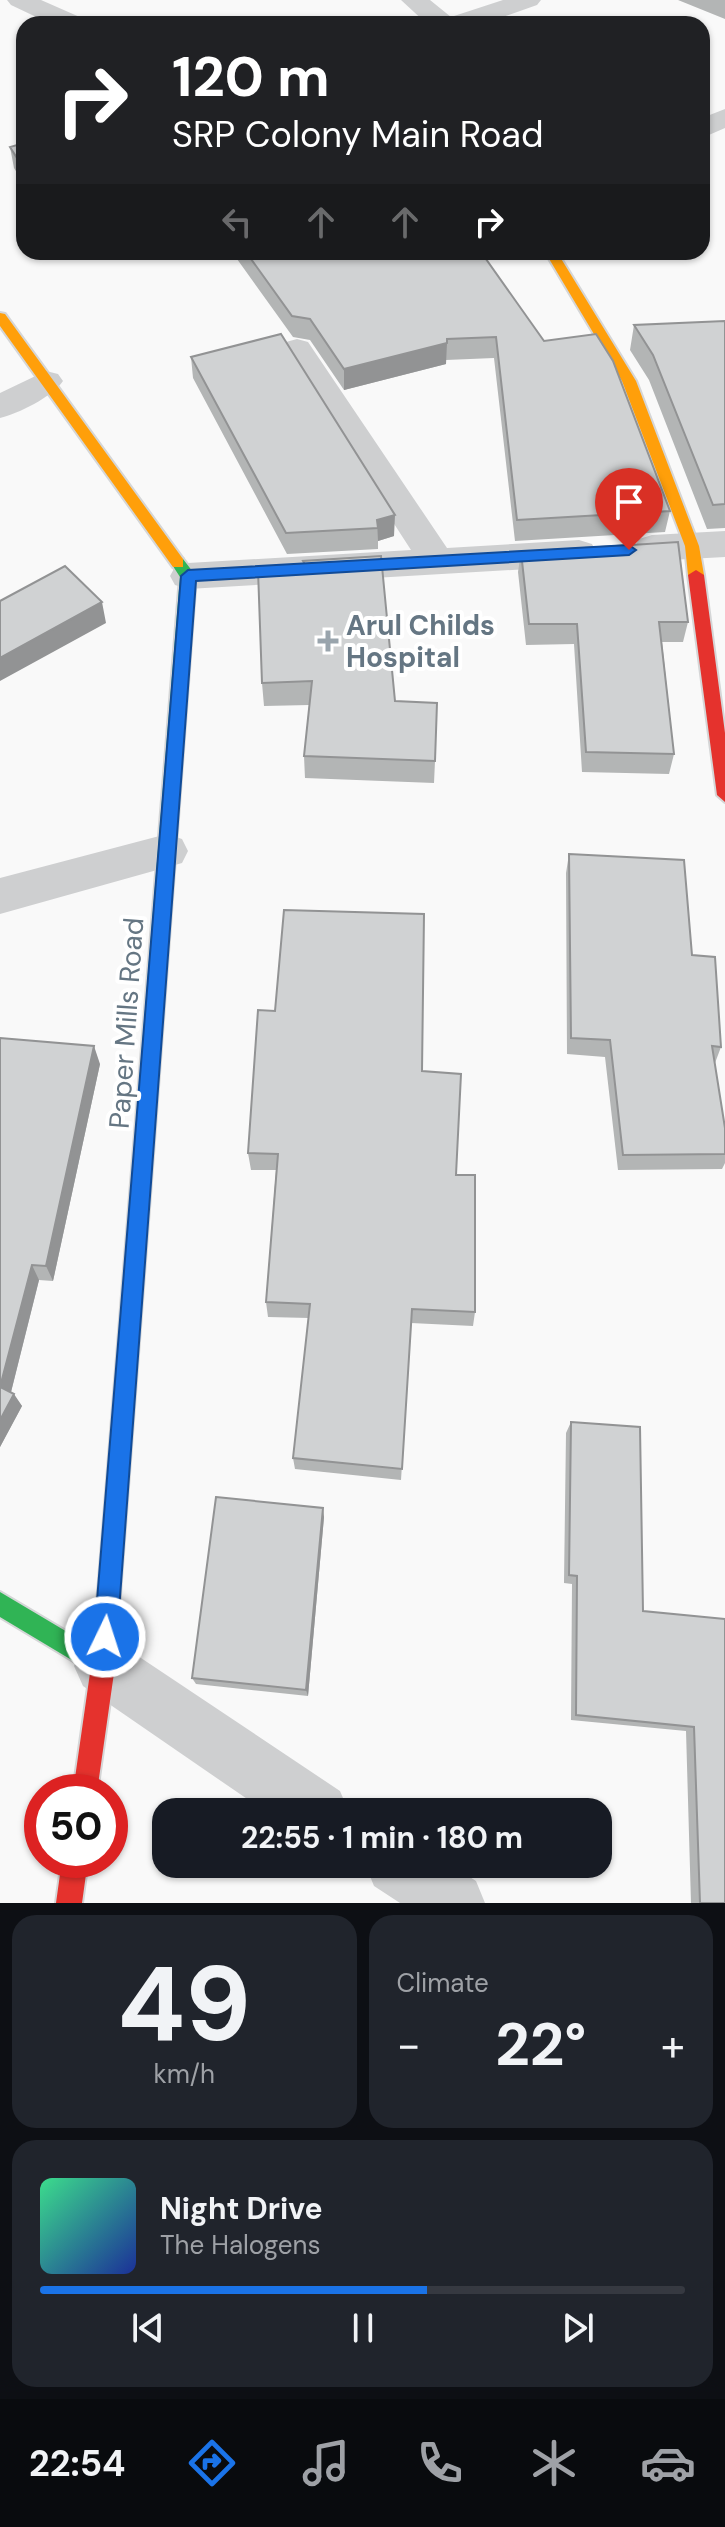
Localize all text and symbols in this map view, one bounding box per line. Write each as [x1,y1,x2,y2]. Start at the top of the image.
text: 120 m [172,40,330,113]
icon: right [40,48,144,152]
text: SRP Colony Main Road [172,111,544,158]
icon: left [215,200,259,244]
icon: ahead [299,200,343,244]
icon: ahead [383,200,427,244]
icon: right [467,200,511,244]
pin [595,468,663,550]
icon: arrive [607,480,651,524]
place label: Arul Childs Hospital [346,607,495,676]
marker: Arul Childs Hospital [317,630,339,652]
street label: Paper Mills Road [101,916,152,1130]
position arrow [63,1595,147,1679]
speed limit sign: 50 [24,1774,128,1878]
text: 22:55 · 1 min · 180 m [241,1818,523,1857]
text: 49 [117,1937,251,2072]
text: Climate [397,1966,489,2000]
text: 22° [495,2005,586,2084]
text: − [397,2016,421,2074]
text: + [661,2016,685,2074]
text: km/h [154,2057,215,2091]
text: Night Drive [160,2189,323,2228]
text: The Halogens [160,2228,320,2262]
icon: previous [126,2306,170,2350]
icon: pause [341,2306,385,2350]
icon: next [556,2306,600,2350]
icon: directions [184,2435,240,2491]
icon: music [298,2435,354,2491]
icon: phone [412,2435,468,2491]
icon: climate [526,2435,582,2491]
icon: car [640,2435,696,2491]
text: 22:54 [29,2440,126,2487]

